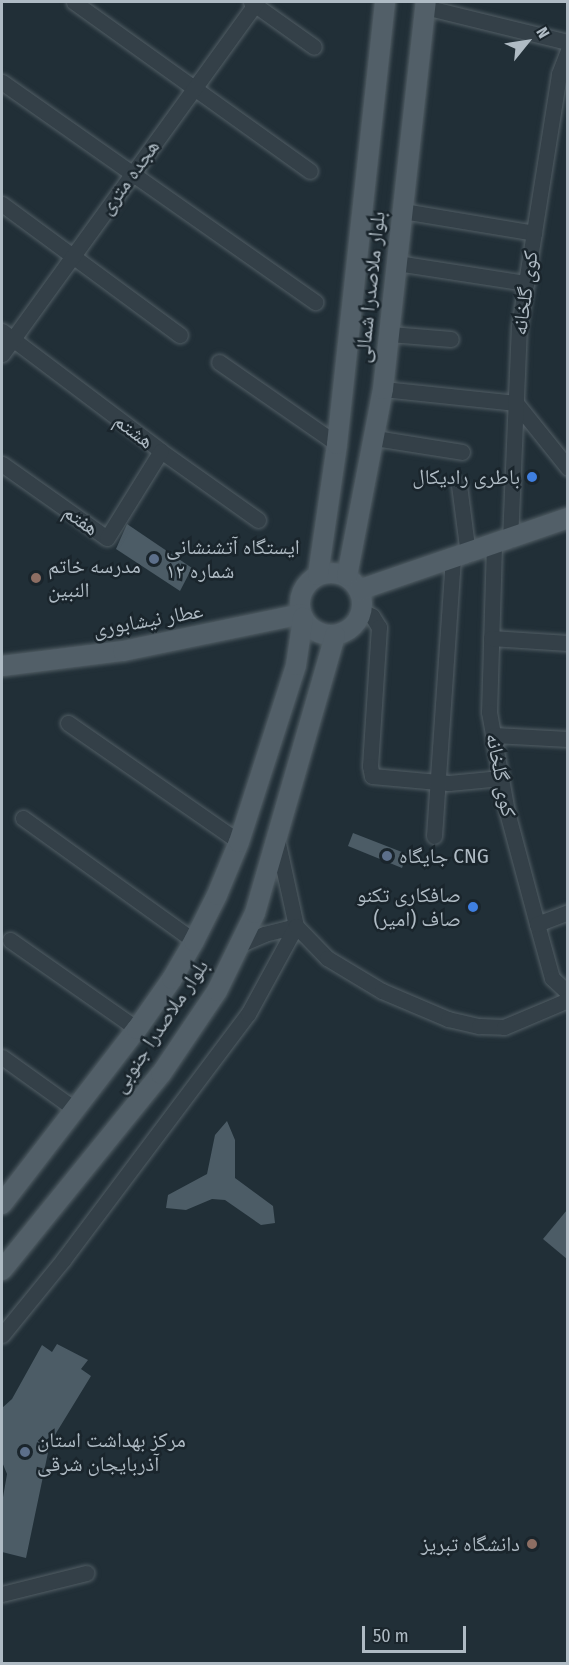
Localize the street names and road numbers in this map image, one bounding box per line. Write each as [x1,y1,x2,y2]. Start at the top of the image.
street label: هجده متری [93,135,165,219]
street label: بلوار ملاصدرا شمالی [350,210,390,364]
street label: کوی گلخانه [507,249,543,337]
street label: هشتم [109,408,159,454]
street label: هفتم [58,499,104,541]
street label: عطار نیشابوری [91,598,205,642]
street label: کوی گلخانه [481,731,521,819]
street label: بلوار ملاصدرا جنوبی [106,955,214,1097]

